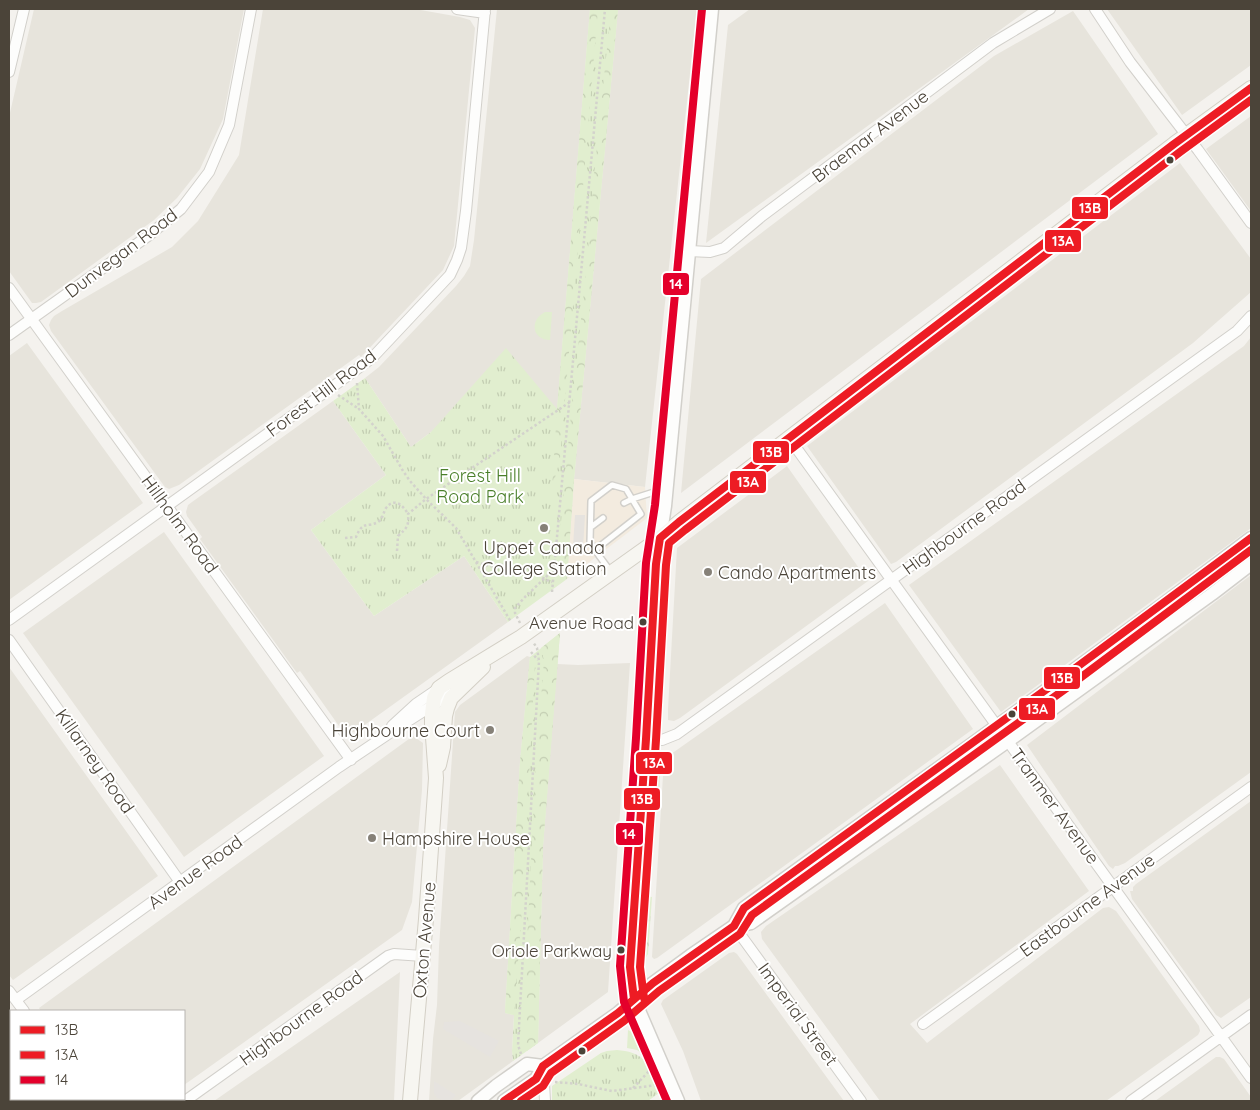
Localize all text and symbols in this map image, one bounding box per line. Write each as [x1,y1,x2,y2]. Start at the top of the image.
street label: Braemar Avenue [807,85,933,187]
unlabelled marker [1165,155,1175,165]
line badge: 13B [1071,196,1109,220]
text: 13B [1079,199,1101,217]
street label: Dunvegan Road [60,203,182,303]
line badge: 13A [1044,229,1082,253]
text: 13A [1052,232,1074,250]
line badge: 14 [662,272,690,296]
text: 14 [669,275,683,293]
street label: Forest Hill Road [262,344,380,442]
line badge: 13B [752,440,790,464]
text: 13B [760,443,782,461]
park label: Forest Hill Road Park [436,464,524,508]
street label: Hillholm Road [137,470,223,578]
line badge: 13A [729,470,767,494]
text: 13A [737,473,759,491]
street label: Highbourne Road [898,474,1030,580]
marker: Uppet Canada College Station [538,522,550,534]
place label: Uppet Canada College Station [481,536,607,580]
place label: Cando Apartments [718,561,876,584]
marker: Cando Apartments [702,566,714,578]
place label: Avenue Road [529,612,634,633]
marker: Avenue Road [638,617,648,627]
line badge: 13B [1043,666,1081,690]
text: 13B [1051,669,1073,687]
line badge: 13A [1018,697,1056,721]
text: 13A [1026,700,1048,718]
street label: Killarney Road [50,704,140,818]
unlabelled marker [1007,709,1017,719]
place label: Highbourne Court [331,719,480,742]
marker: Highbourne Court [484,724,496,736]
street label: Tranmer Avenue [1005,743,1105,869]
line badge: 13A [635,751,673,775]
text: 13A [643,754,665,772]
line badge: 13B [623,787,661,811]
text: 13B [631,790,653,808]
line badge: 14 [615,822,644,846]
text: 14 [622,825,636,843]
place label: Hampshire House [382,827,530,850]
street label: Avenue Road [143,830,247,914]
marker: Hampshire House [366,832,378,844]
street label: Eastbourne Avenue [1015,848,1159,962]
street label: Oxton Avenue [407,881,441,999]
place label: Oriole Parkway [492,940,612,961]
marker: Oriole Parkway [616,945,626,955]
street label: Imperial Street [753,958,843,1070]
street label: Highbourne Road [235,965,367,1071]
legend [10,1010,185,1100]
text: 13B [55,1020,78,1039]
text: 13A [55,1045,78,1064]
unlabelled marker [577,1046,587,1056]
text: 14 [55,1070,68,1089]

